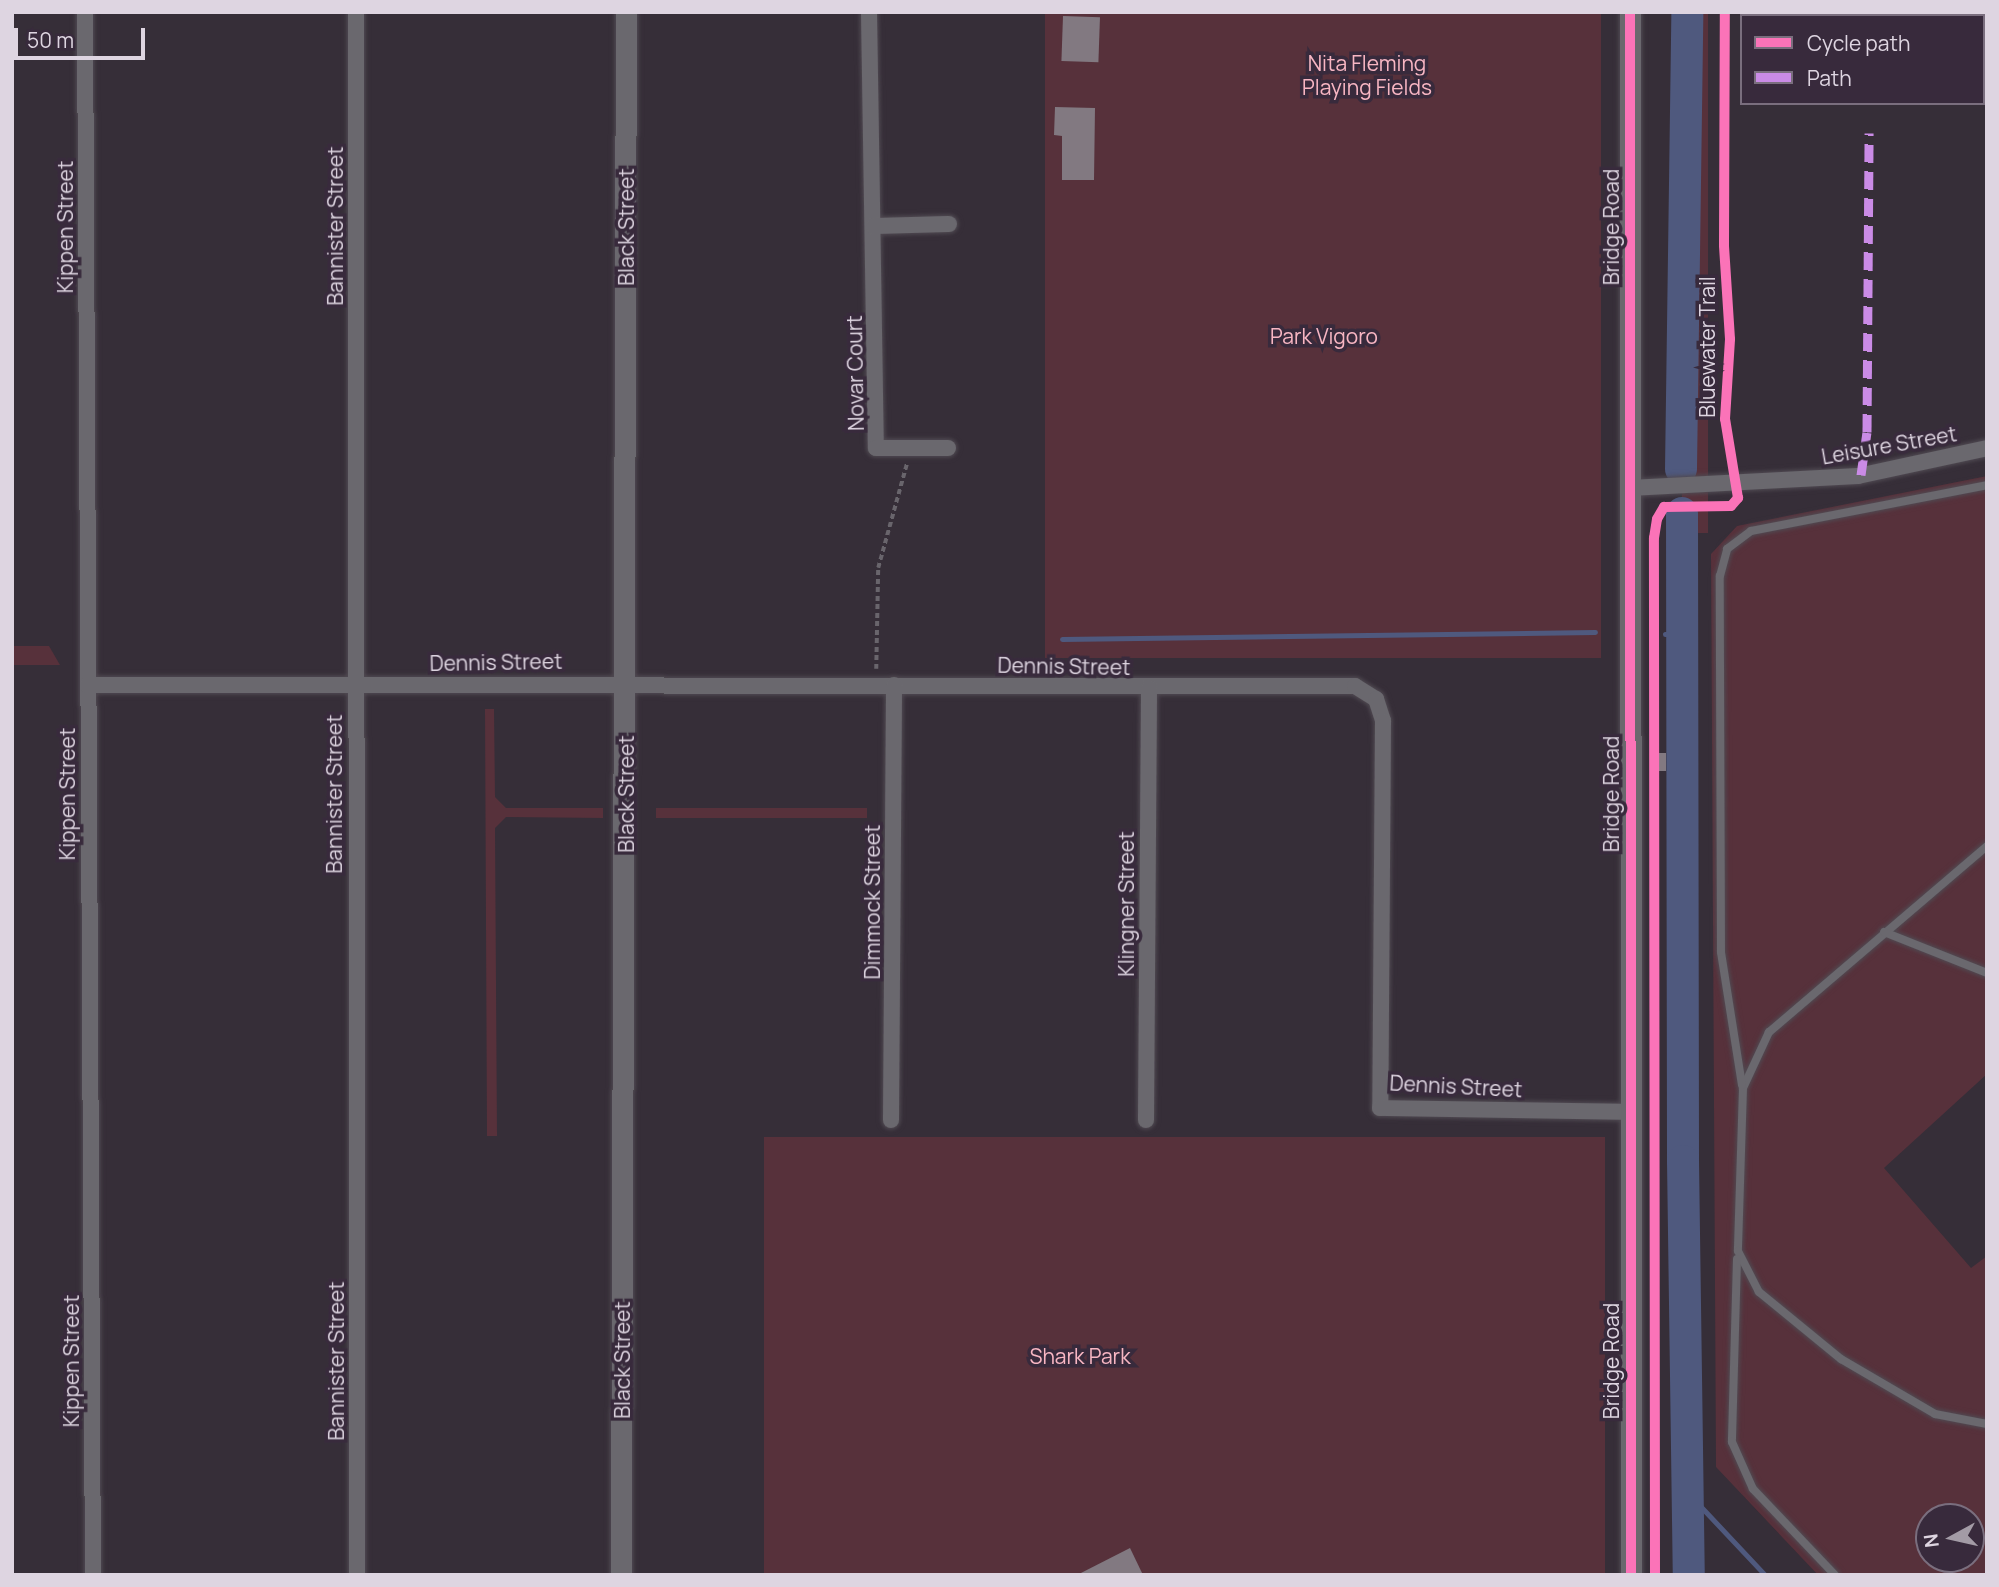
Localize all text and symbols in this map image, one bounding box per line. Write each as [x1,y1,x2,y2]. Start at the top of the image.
scale bar [18,14,149,58]
legend [1740,14,1985,105]
text: 50 m [27,26,74,54]
text: Cycle path [1807,29,1910,57]
park label: Nita Fleming Playing Fields [1302,50,1432,100]
text: Path [1807,64,1852,92]
street label: Bannister Street [322,146,348,306]
street label: Kippen Street [52,161,78,293]
street label: Black Street [613,168,639,286]
street label: Bridge Road [1598,169,1624,285]
street label: Bluewater Trail [1694,276,1720,418]
street label: Novar Court [841,315,869,431]
park label: Park Vigoro [1270,323,1378,349]
street label: Leisure Street [1819,421,1959,469]
street label: Dennis Street [429,648,563,676]
street label: Dennis Street [997,652,1131,680]
street label: Bannister Street [321,714,347,874]
street label: Kippen Street [54,728,80,860]
street label: Black Street [613,735,639,853]
street label: Bridge Road [1598,736,1624,852]
street label: Dimmock Street [859,825,885,979]
street label: Klingner Street [1113,831,1139,977]
street label: Dennis Street [1389,1070,1523,1102]
street label: Bannister Street [323,1281,349,1441]
street label: Kippen Street [58,1295,84,1427]
street label: Black Street [609,1301,635,1419]
street label: Bridge Road [1598,1303,1624,1419]
park label: Shark Park [1029,1343,1131,1369]
north arrow [1915,1503,1985,1573]
text: N [1917,1532,1945,1549]

